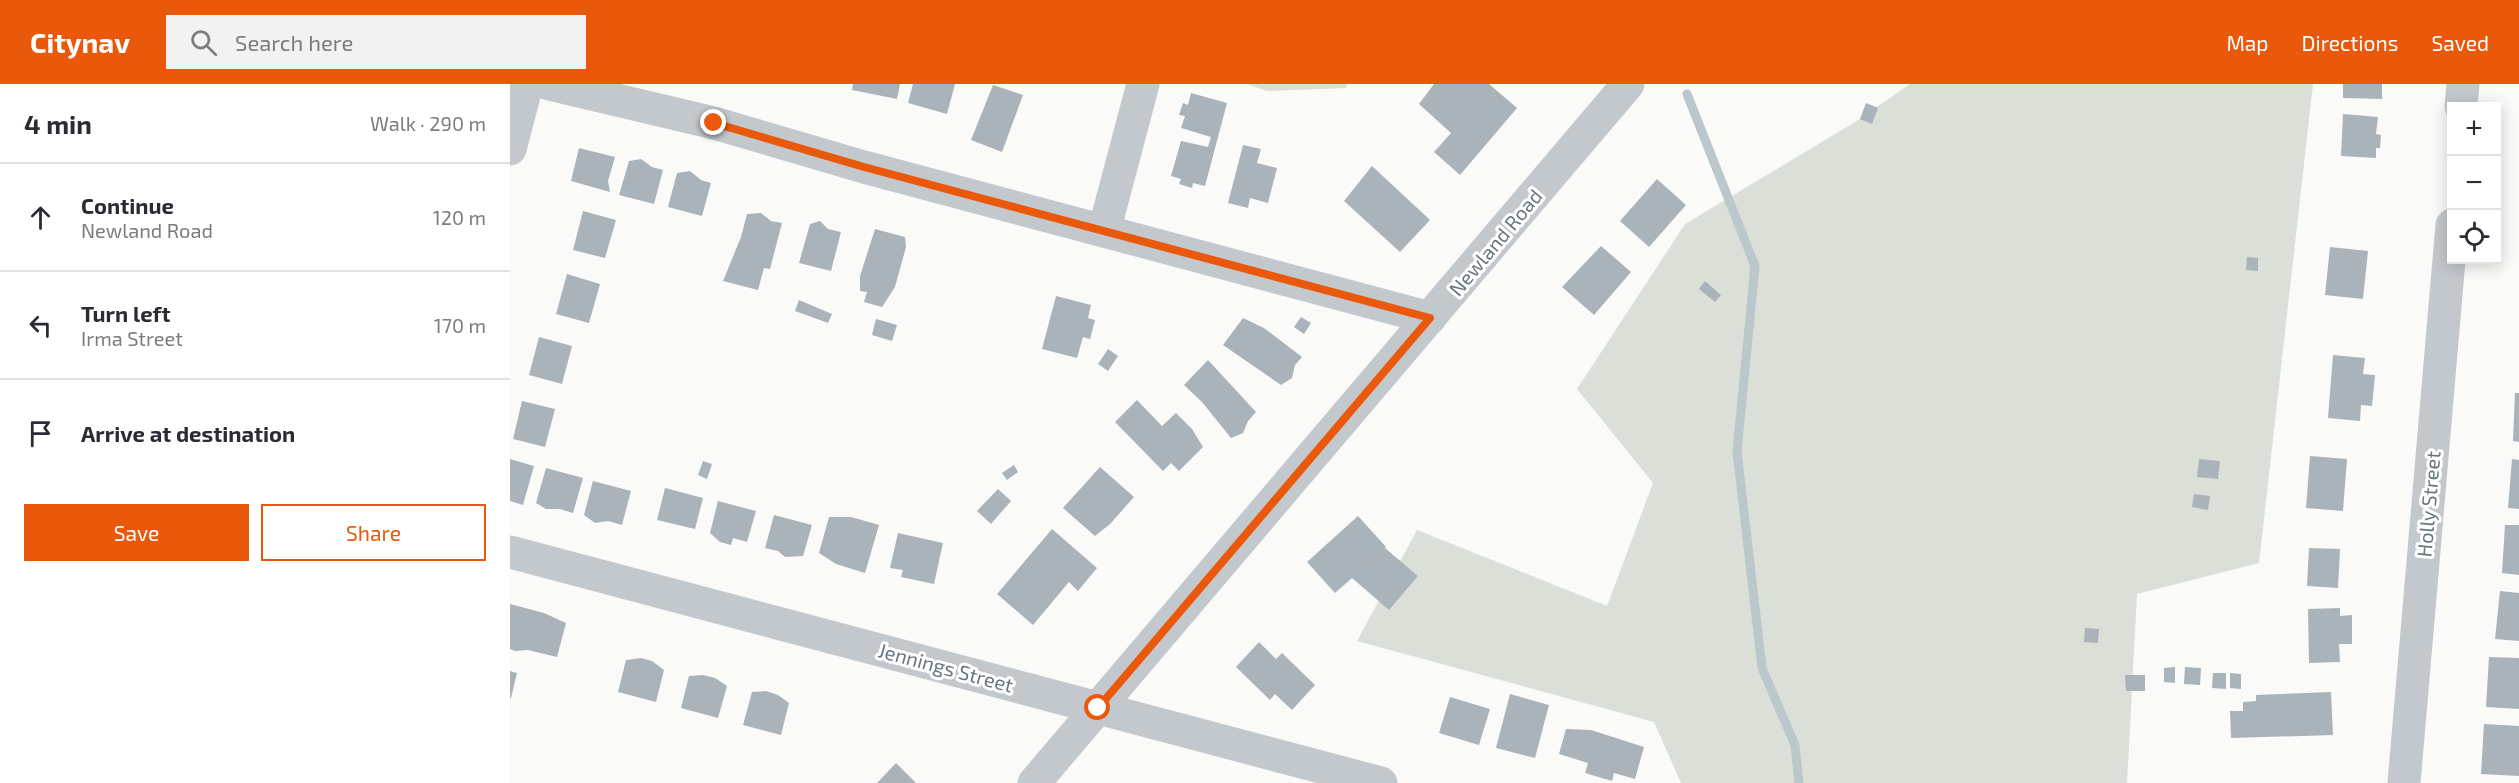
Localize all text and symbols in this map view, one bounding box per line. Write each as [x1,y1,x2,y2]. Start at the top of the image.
search box [166,15,586,69]
text: Citynav [30,25,130,59]
icon: search [187,26,220,59]
text: Search here [235,29,353,55]
text: Map [2226,30,2269,55]
text: Directions [2302,30,2398,55]
text: Saved [2431,30,2489,55]
map controls [2447,102,2501,264]
button: + [2447,102,2501,156]
text: 4 min [24,108,92,139]
route end [700,109,726,135]
text: Walk · 290 m [370,111,486,135]
button: − [2447,156,2501,210]
street label: Newland Road [1443,184,1547,300]
text: Continue [81,192,174,218]
icon: ahead [24,201,57,234]
text: 120 m [433,205,486,229]
button: locate [2447,210,2501,264]
text: Newland Road [81,218,213,242]
text: Turn left [81,300,170,326]
icon: left [24,309,57,342]
text: 170 m [434,313,486,337]
text: Irma Street [81,326,183,350]
icon: arrive [24,417,57,450]
text: Arrive at destination [81,420,295,446]
street label: Holly Street [2411,450,2445,558]
button: Save [24,504,249,561]
button: Share [261,504,486,561]
street label: Jennings Street [876,637,1016,697]
route start [1084,694,1110,720]

